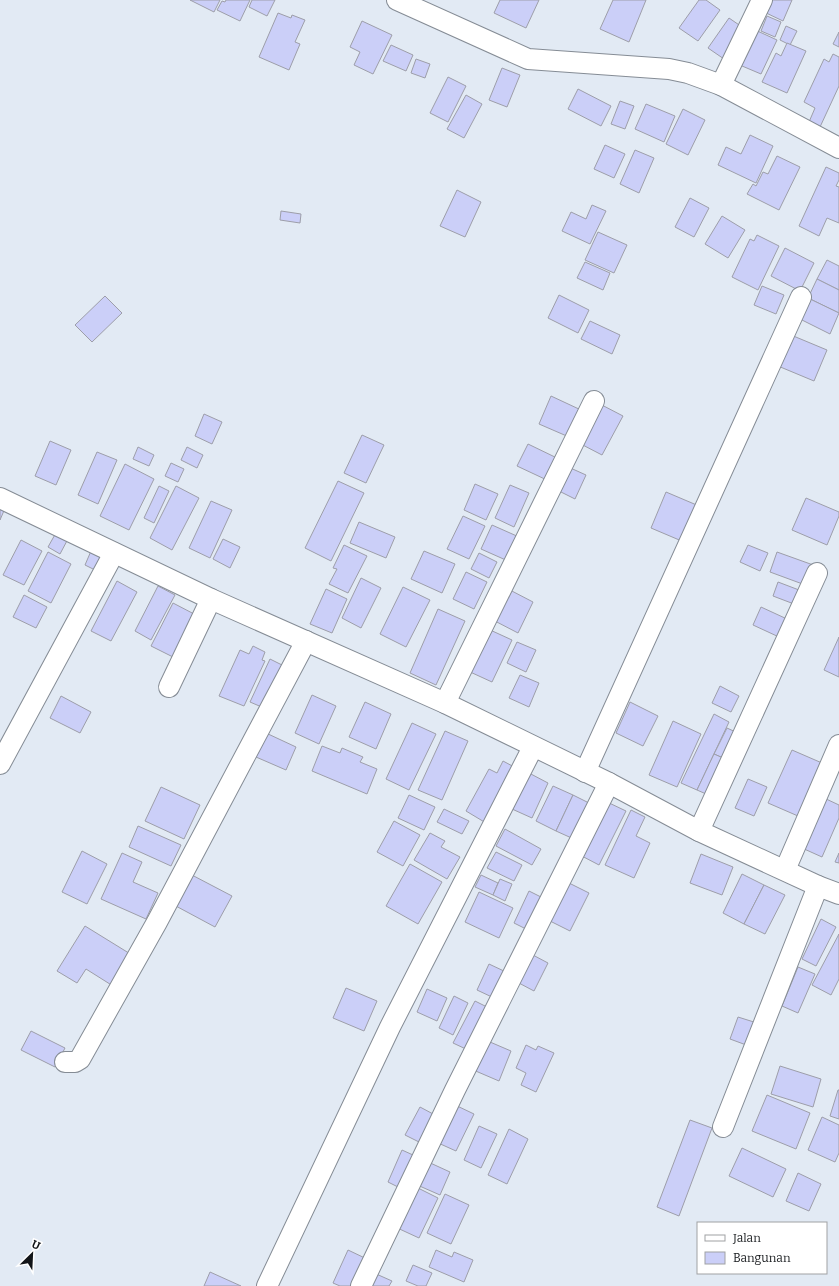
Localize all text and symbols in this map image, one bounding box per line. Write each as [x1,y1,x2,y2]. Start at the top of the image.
legend [697,1222,827,1274]
text: Jalan [732,1231,761,1245]
north arrow [12,1234,52,1274]
text: U [29,1238,42,1253]
text: Bangunan [733,1251,791,1265]

